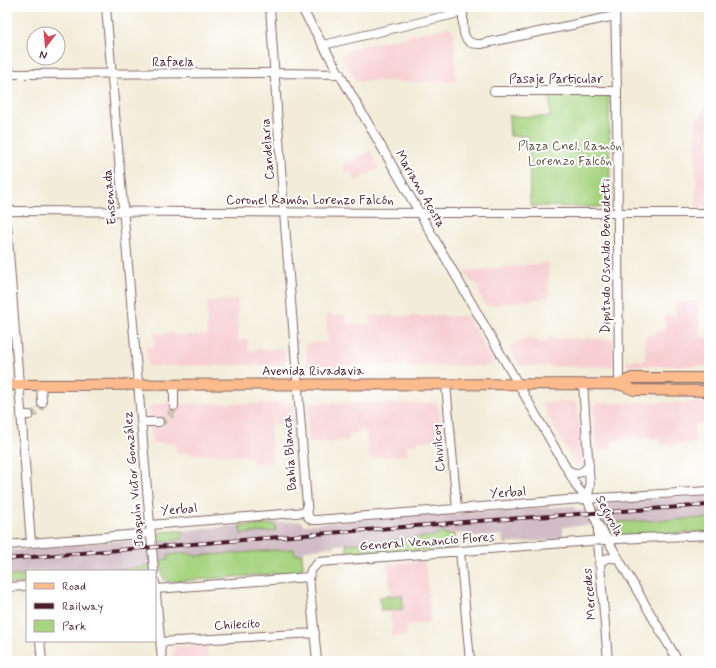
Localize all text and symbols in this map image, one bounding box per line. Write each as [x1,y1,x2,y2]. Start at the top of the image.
north arrow [26,26,66,66]
text: N [38,47,49,62]
street label: Rafaela [152,54,194,71]
street label: Pasaje Particular [509,71,604,88]
street label: Candelaria [257,118,279,180]
park label: Plaza Cnel. Ramón Lorenzo Falcón [518,138,622,170]
street label: Mariano Acosta [391,147,449,231]
street label: Ensenada [99,168,121,225]
street label: Diputado Osvaldo Benedetti [598,178,615,333]
street label: Coronel Ramón Lorenzo Falcón [226,192,394,209]
street label: Avenida Rivadavia [262,363,364,380]
street label: Joaquín Victor González [120,411,148,547]
street label: Bahía Blanca [279,414,301,491]
street label: Chivilcoy [428,424,450,472]
street label: Yerbal [489,483,527,503]
street label: Segurola [589,492,627,541]
street label: Yerbal [160,500,198,520]
street label: General Venancio Flores [359,529,495,555]
street label: Mercedes [579,567,601,621]
legend [26,570,156,642]
text: Road [62,579,86,595]
text: Railway [62,599,104,615]
street label: Chilecito [214,615,261,635]
text: Park [62,619,86,635]

